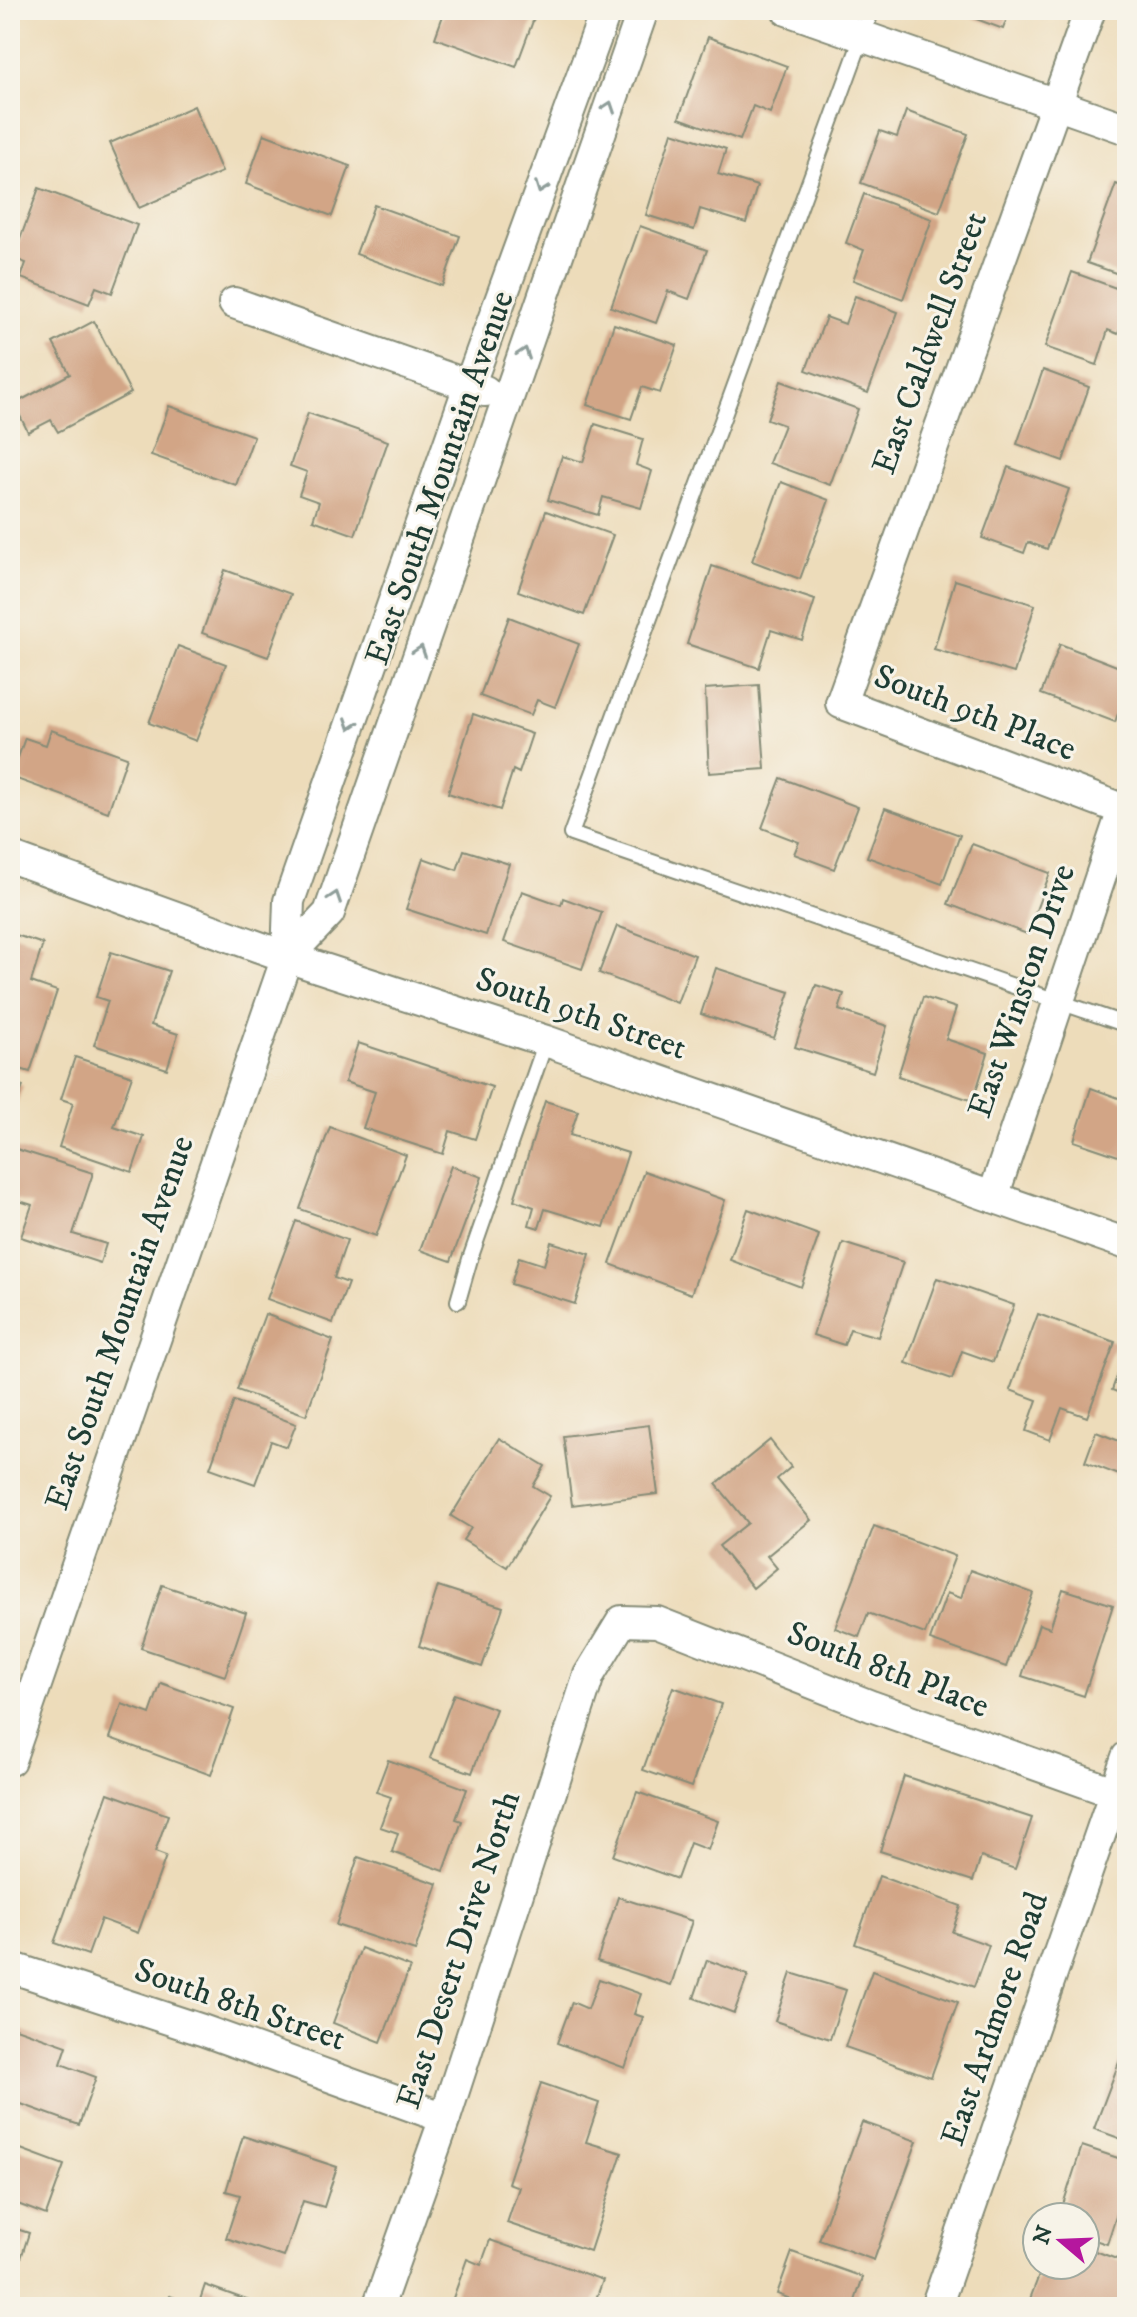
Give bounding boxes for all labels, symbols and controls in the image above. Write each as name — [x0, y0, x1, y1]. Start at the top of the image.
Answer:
one-way arrow — [599, 101, 616, 115]
one-way arrow — [534, 181, 551, 195]
street label: East Caldwell Street — [863, 206, 997, 480]
street label: East South Mountain Avenue — [356, 285, 524, 671]
one-way arrow — [514, 347, 530, 361]
one-way arrow — [411, 645, 427, 659]
street label: South 9th Place — [868, 655, 1082, 771]
one-way arrow — [344, 716, 361, 730]
street label: East Winston Drive — [959, 859, 1085, 1123]
one-way arrow — [325, 891, 342, 905]
street label: South 9th Street — [470, 958, 692, 1070]
street label: East South Mountain Avenue — [36, 1130, 204, 1516]
street label: South 8th Place — [781, 1612, 995, 1728]
street label: East Desert Drive North — [388, 1786, 530, 2114]
street label: East Ardmore Road — [932, 1887, 1058, 2151]
street label: South 8th Street — [129, 1949, 351, 2061]
north arrow — [1021, 2201, 1101, 2281]
text: N — [1028, 2222, 1059, 2248]

